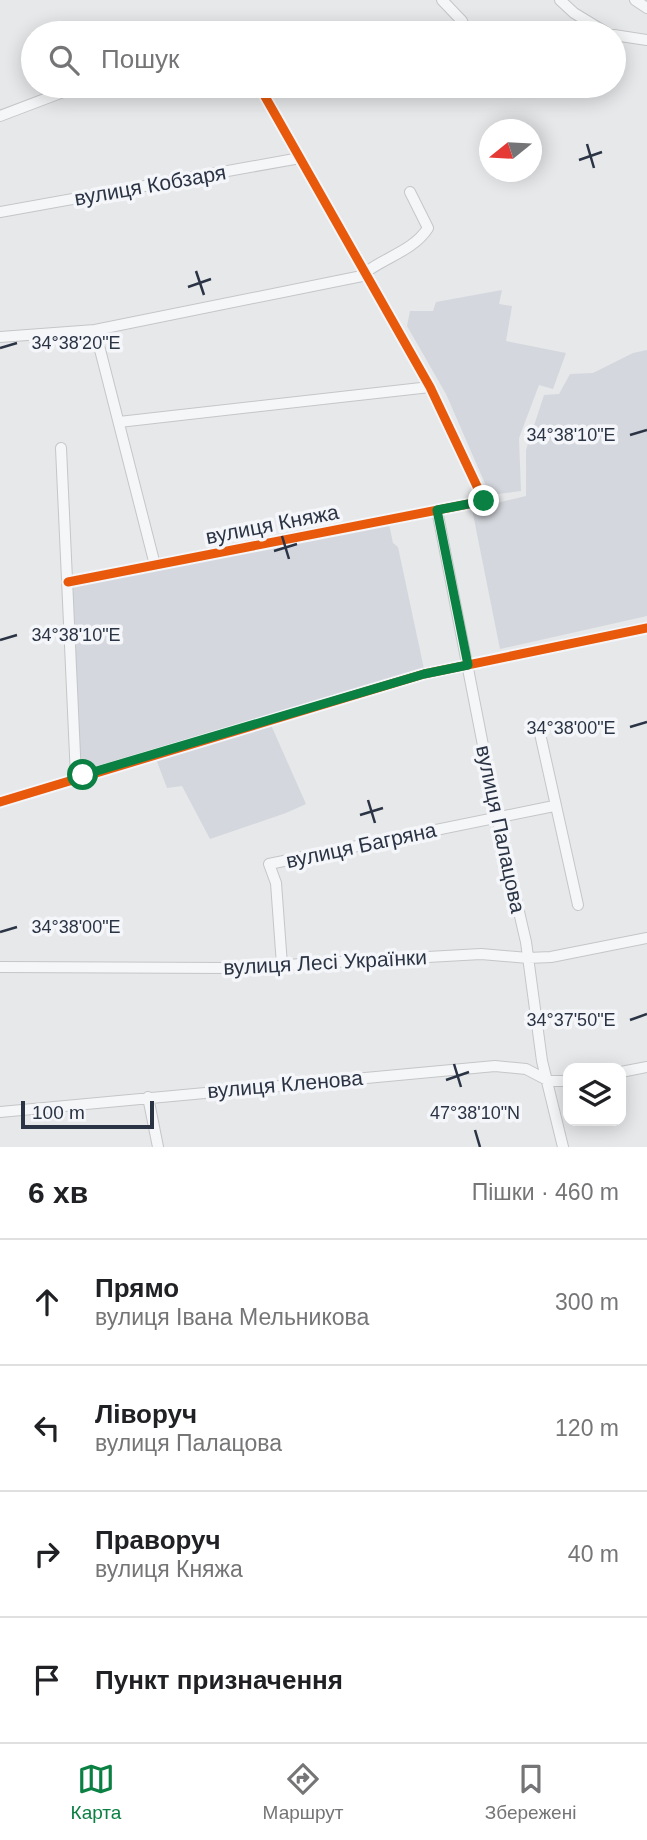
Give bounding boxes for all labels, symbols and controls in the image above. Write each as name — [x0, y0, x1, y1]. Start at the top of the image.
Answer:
search box — [21, 21, 626, 98]
icon: search — [45, 41, 83, 79]
text: Пошук — [101, 44, 179, 74]
north arrow — [479, 119, 542, 182]
street label: вулиця Кобзаря — [72, 160, 228, 210]
text: 34°38'20"E — [31, 333, 121, 353]
text: 34°38'10"E — [526, 425, 616, 445]
route end — [468, 485, 499, 516]
street label: вулиця Княжа — [204, 500, 341, 548]
text: 34°38'10"E — [31, 625, 121, 645]
text: 34°38'00"E — [526, 718, 616, 738]
street label: вулиця Палацова — [472, 743, 530, 915]
route start — [67, 759, 98, 790]
street label: вулиця Багряна — [284, 818, 439, 872]
text: 34°38'00"E — [31, 917, 121, 937]
street label: вулиця Лесі Українки — [223, 945, 427, 979]
text: 34°37'50"E — [526, 1010, 616, 1030]
map controls — [563, 1063, 626, 1126]
button: layers — [563, 1063, 626, 1126]
street label: вулиця Кленова — [206, 1066, 364, 1102]
scale bar — [21, 1098, 154, 1130]
text: 100 m — [32, 1102, 85, 1123]
text: 47°38'10"N — [430, 1103, 520, 1123]
text: 6 хв — [28, 1176, 88, 1209]
text: Пішки · 460 m — [472, 1179, 619, 1205]
text: Прямо — [95, 1273, 179, 1303]
icon: ahead — [28, 1283, 66, 1321]
text: 300 m — [555, 1289, 619, 1315]
text: вулиця Івана Мельникова — [95, 1304, 369, 1330]
text: Ліворуч — [95, 1399, 197, 1429]
icon: left — [28, 1409, 66, 1447]
text: 120 m — [555, 1415, 619, 1441]
text: вулиця Палацова — [95, 1430, 282, 1456]
text: Праворуч — [95, 1525, 221, 1555]
icon: right — [28, 1535, 66, 1573]
text: 40 m — [568, 1541, 619, 1567]
text: вулиця Княжа — [95, 1556, 243, 1582]
icon: arrive — [28, 1661, 66, 1699]
text: Пункт призначення — [95, 1665, 343, 1695]
tab: Карта — [71, 1760, 121, 1824]
tab: Маршрут — [263, 1760, 344, 1824]
tab: Збережені — [485, 1760, 576, 1824]

